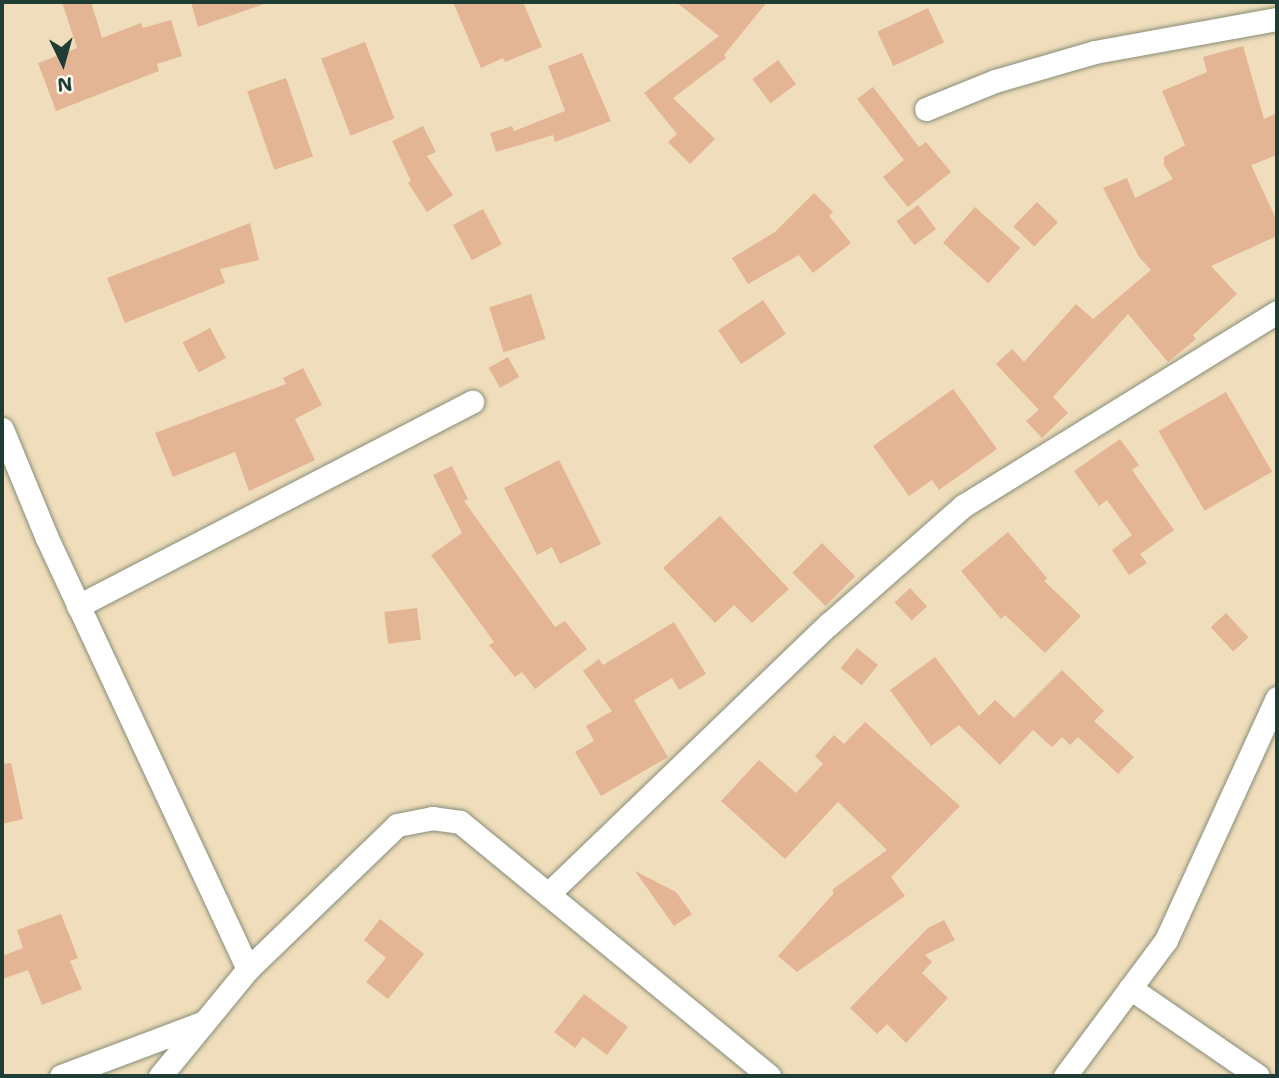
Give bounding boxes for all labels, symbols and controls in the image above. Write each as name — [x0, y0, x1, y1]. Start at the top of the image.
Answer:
north arrow — [28, 28, 98, 98]
text: N — [56, 71, 73, 98]

